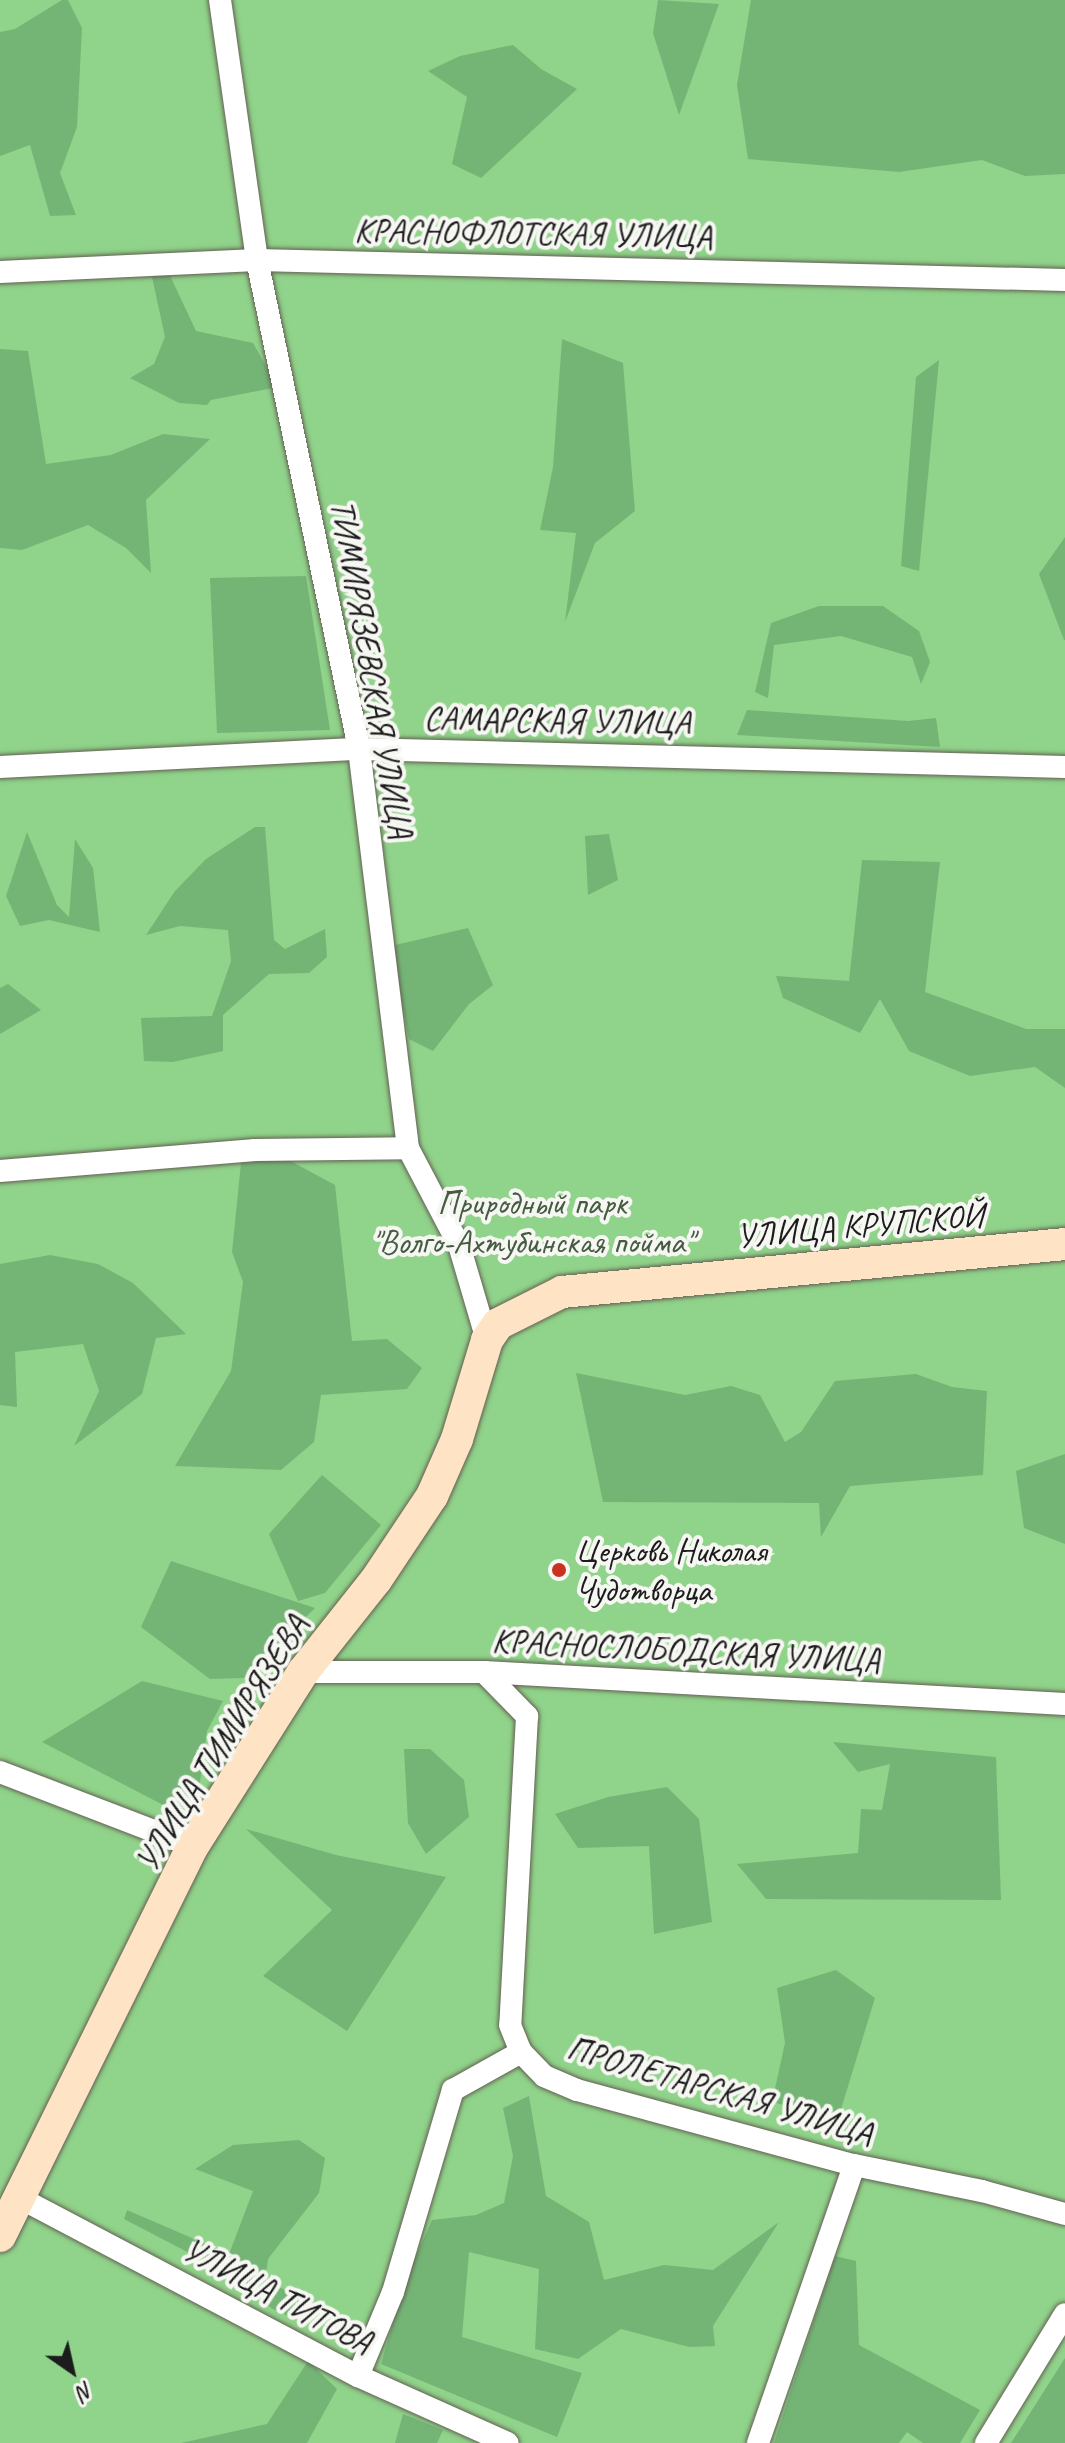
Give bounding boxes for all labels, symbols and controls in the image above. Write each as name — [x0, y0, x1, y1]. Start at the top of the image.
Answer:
street label: КРАСНОФЛОТСКАЯ УЛИЦА — [355, 210, 711, 256]
street label: ТИМИРЯЗЕВСКАЯ УЛИЦА — [322, 496, 422, 842]
street label: САМАРСКАЯ УЛИЦА — [424, 697, 690, 743]
park label: Природный парк "Волго-Ахтубинская пойма" — [371, 1182, 693, 1262]
street label: УЛИЦА КРУПСКОЙ — [735, 1194, 985, 1256]
place label: Церковь Николая Чудотворца — [575, 1530, 767, 1610]
marker: Церковь Николая Чудотворца — [550, 1561, 568, 1579]
street label: УЛИЦА ТИМИРЯЗЕВА — [126, 1608, 316, 1878]
street label: КРАСНОСЛОБОДСКАЯ УЛИЦА — [490, 1619, 882, 1681]
street label: ПРОЛЕТАРСКАЯ УЛИЦА — [563, 2027, 877, 2153]
street label: УЛИЦА ТИТОВА — [176, 2228, 380, 2362]
north arrow — [32, 2331, 112, 2411]
text: N — [72, 2375, 99, 2406]

